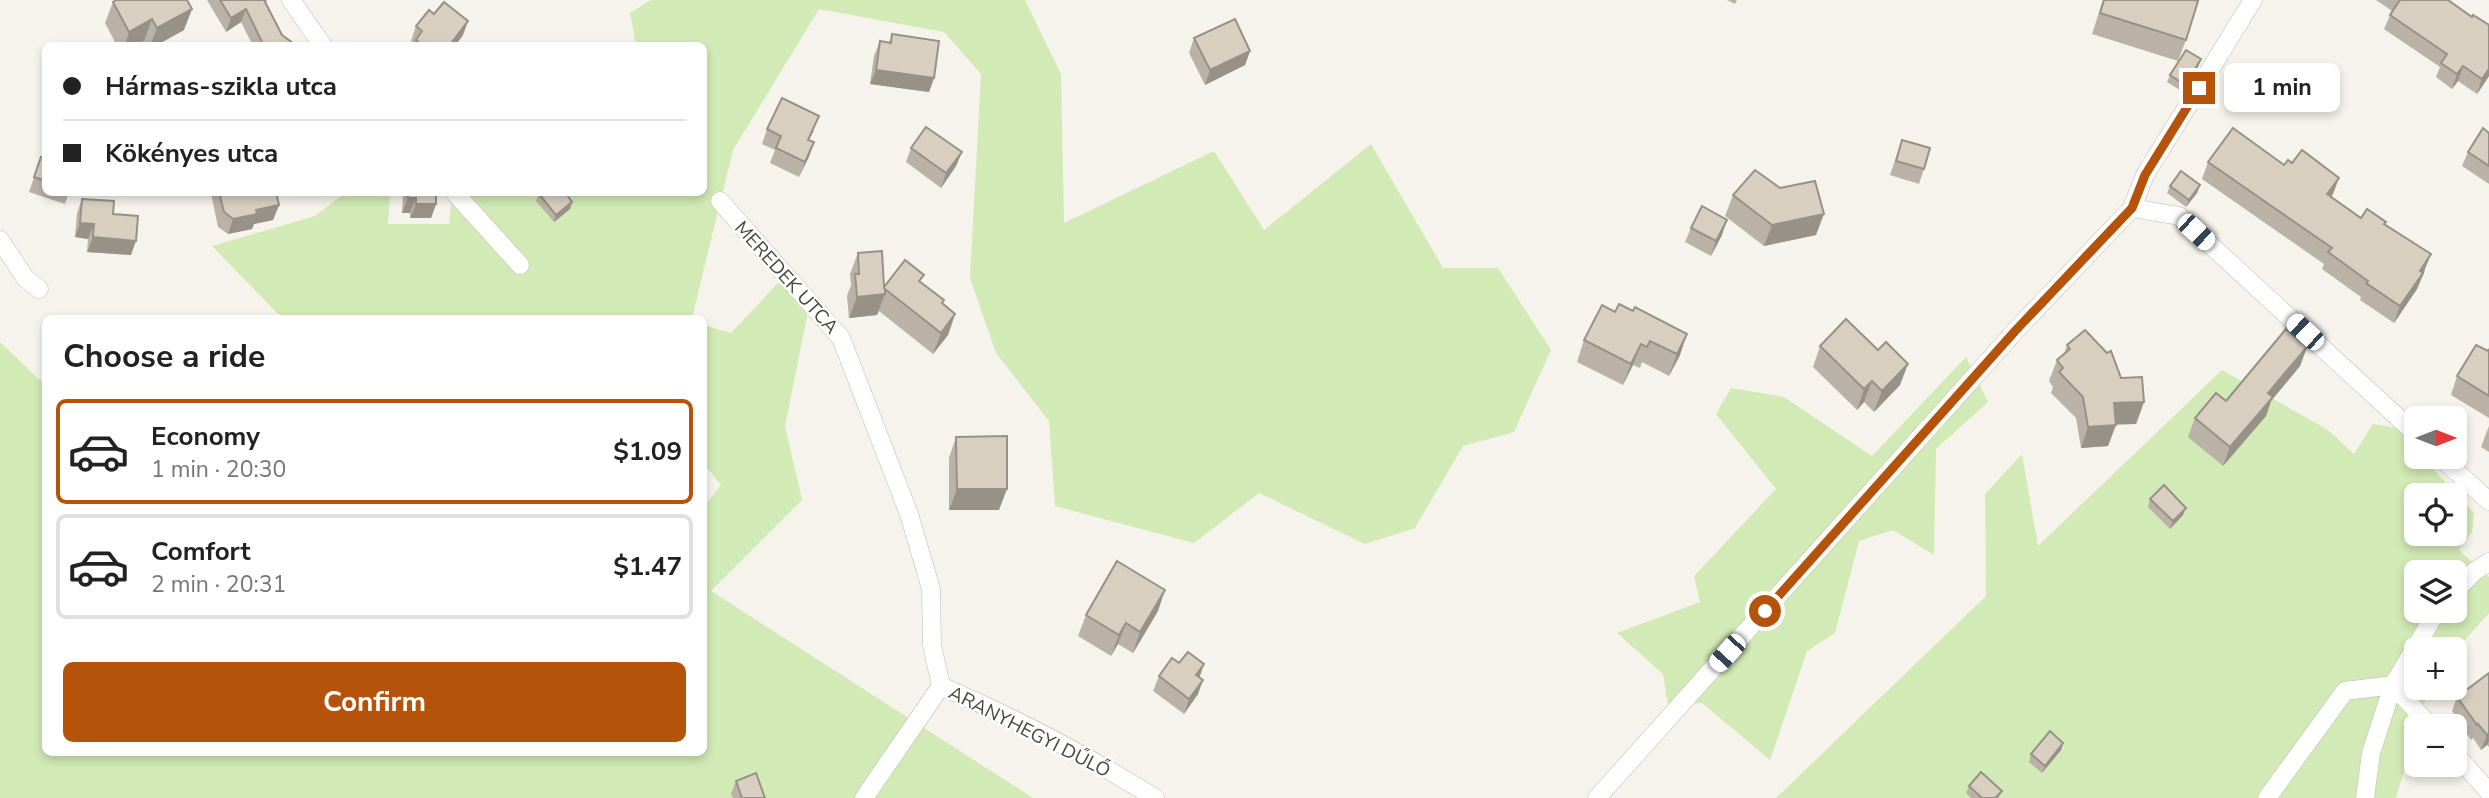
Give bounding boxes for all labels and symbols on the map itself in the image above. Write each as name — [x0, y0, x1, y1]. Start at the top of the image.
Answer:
callout: 1 min — [2224, 64, 2339, 112]
route end — [2183, 72, 2215, 104]
car — [2174, 210, 2219, 254]
street label: MEREDEK UTCA — [728, 216, 844, 340]
car — [2283, 310, 2328, 354]
north arrow — [2404, 406, 2468, 469]
route start — [1749, 595, 1781, 627]
car — [1706, 630, 1749, 676]
street label: ARANYHEGYI DŰLŐ — [944, 680, 1115, 784]

